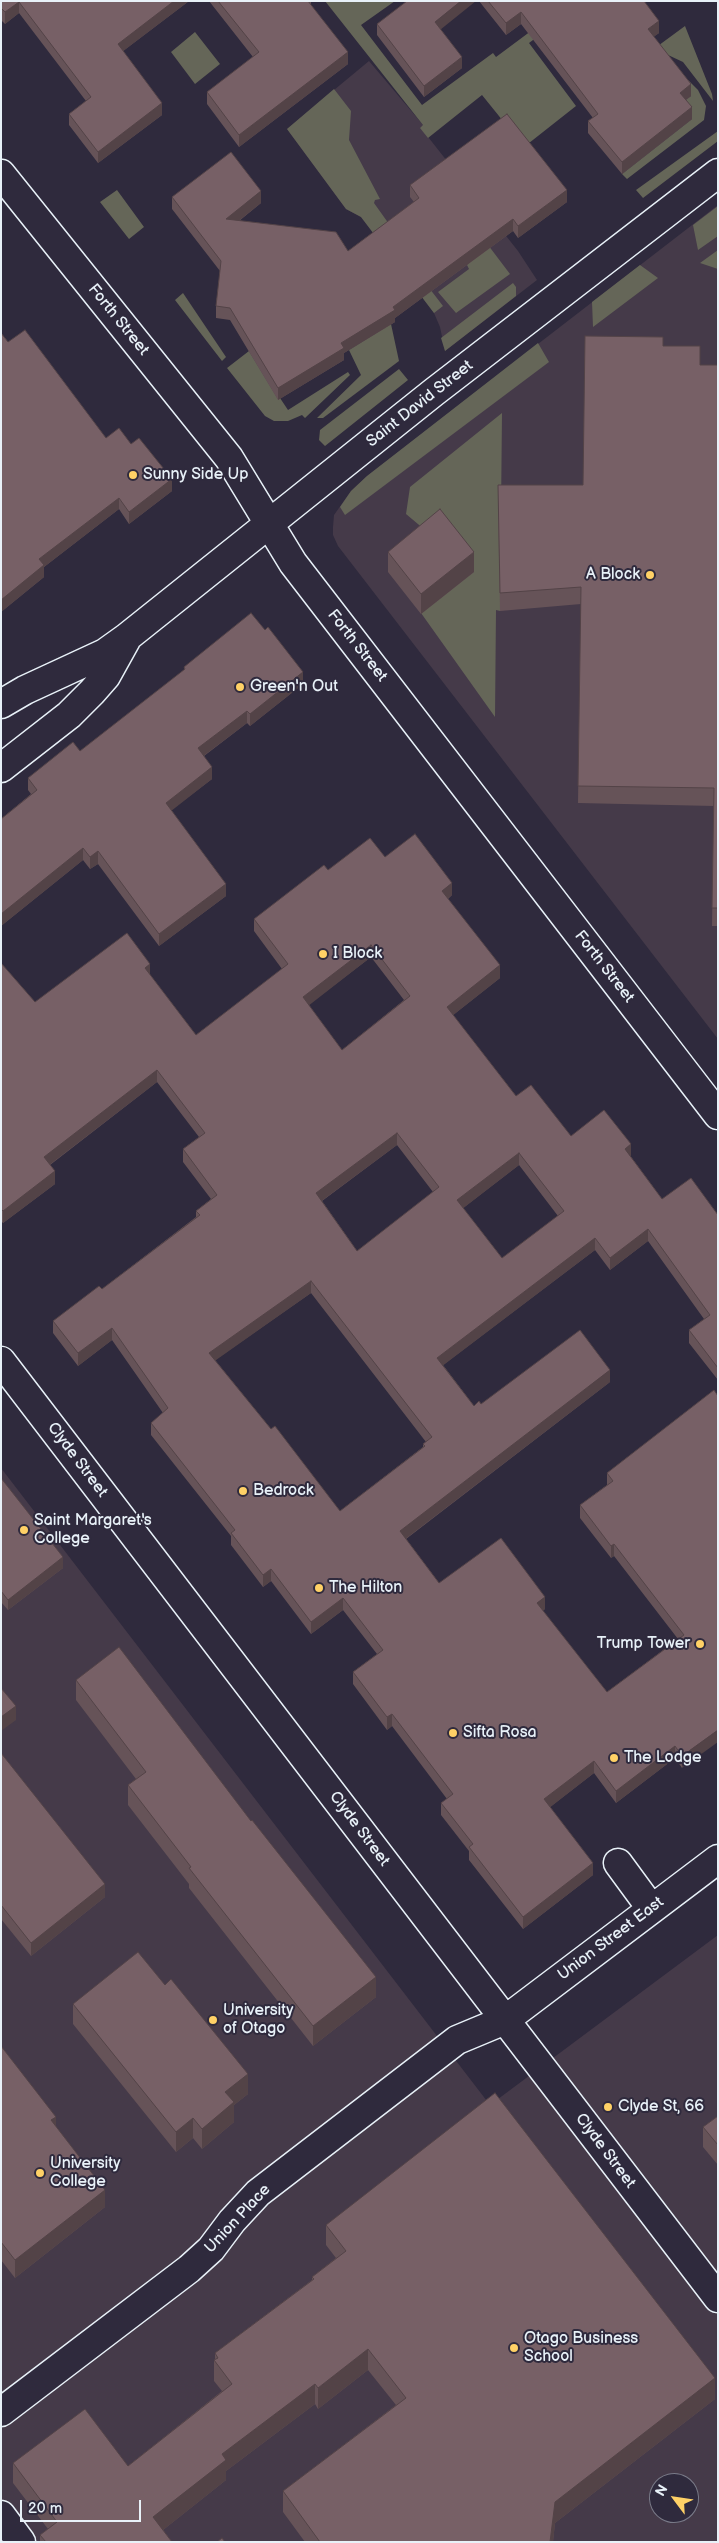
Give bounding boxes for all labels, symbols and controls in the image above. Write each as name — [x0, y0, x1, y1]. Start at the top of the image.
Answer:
street label: Forth Street — [83, 280, 153, 360]
street label: Saint David Street — [363, 356, 477, 452]
place label: Sunny Side Up — [143, 465, 249, 485]
marker: Sunny Side Up — [127, 469, 139, 481]
place label: A Block — [586, 565, 640, 585]
marker: A Block — [644, 569, 656, 581]
street label: Forth Street — [323, 606, 391, 686]
place label: Green'n Out — [250, 677, 338, 697]
marker: Green'n Out — [234, 681, 246, 693]
street label: Forth Street — [570, 927, 638, 1007]
place label: I Block — [333, 944, 382, 964]
marker: I Block — [317, 948, 329, 960]
street label: Clyde Street — [43, 1419, 111, 1501]
place label: Bedrock — [253, 1481, 314, 1501]
marker: Bedrock — [237, 1485, 249, 1497]
place label: Saint Margaret's College — [34, 1511, 152, 1549]
marker: Saint Margaret's College — [18, 1524, 30, 1536]
place label: The Hilton — [329, 1578, 402, 1598]
marker: The Hilton — [313, 1582, 325, 1594]
place label: Trump Tower — [597, 1634, 690, 1654]
marker: Trump Tower — [694, 1638, 706, 1650]
place label: Sifta Rosa — [463, 1723, 537, 1743]
marker: Sifta Rosa — [447, 1727, 459, 1739]
place label: The Lodge — [624, 1748, 702, 1768]
marker: The Lodge — [608, 1752, 620, 1764]
street label: Clyde Street — [325, 1788, 393, 1870]
street label: Union Street East — [554, 1893, 668, 1985]
place label: University of Otago — [223, 2001, 293, 2039]
marker: University of Otago — [207, 2014, 219, 2026]
place label: Clyde St, 66 — [618, 2097, 704, 2117]
marker: Clyde St, 66 — [602, 2101, 614, 2113]
street label: Clyde Street — [571, 2110, 639, 2192]
place label: University College — [50, 2154, 120, 2192]
marker: University College — [34, 2167, 46, 2179]
street label: Union Place — [201, 2180, 275, 2258]
place label: Otago Business School — [524, 2329, 638, 2367]
marker: Otago Business School — [508, 2342, 520, 2354]
north arrow — [649, 2473, 699, 2523]
text: N — [652, 2482, 672, 2499]
scale bar — [22, 2490, 144, 2522]
text: 20 m — [28, 2499, 62, 2518]

